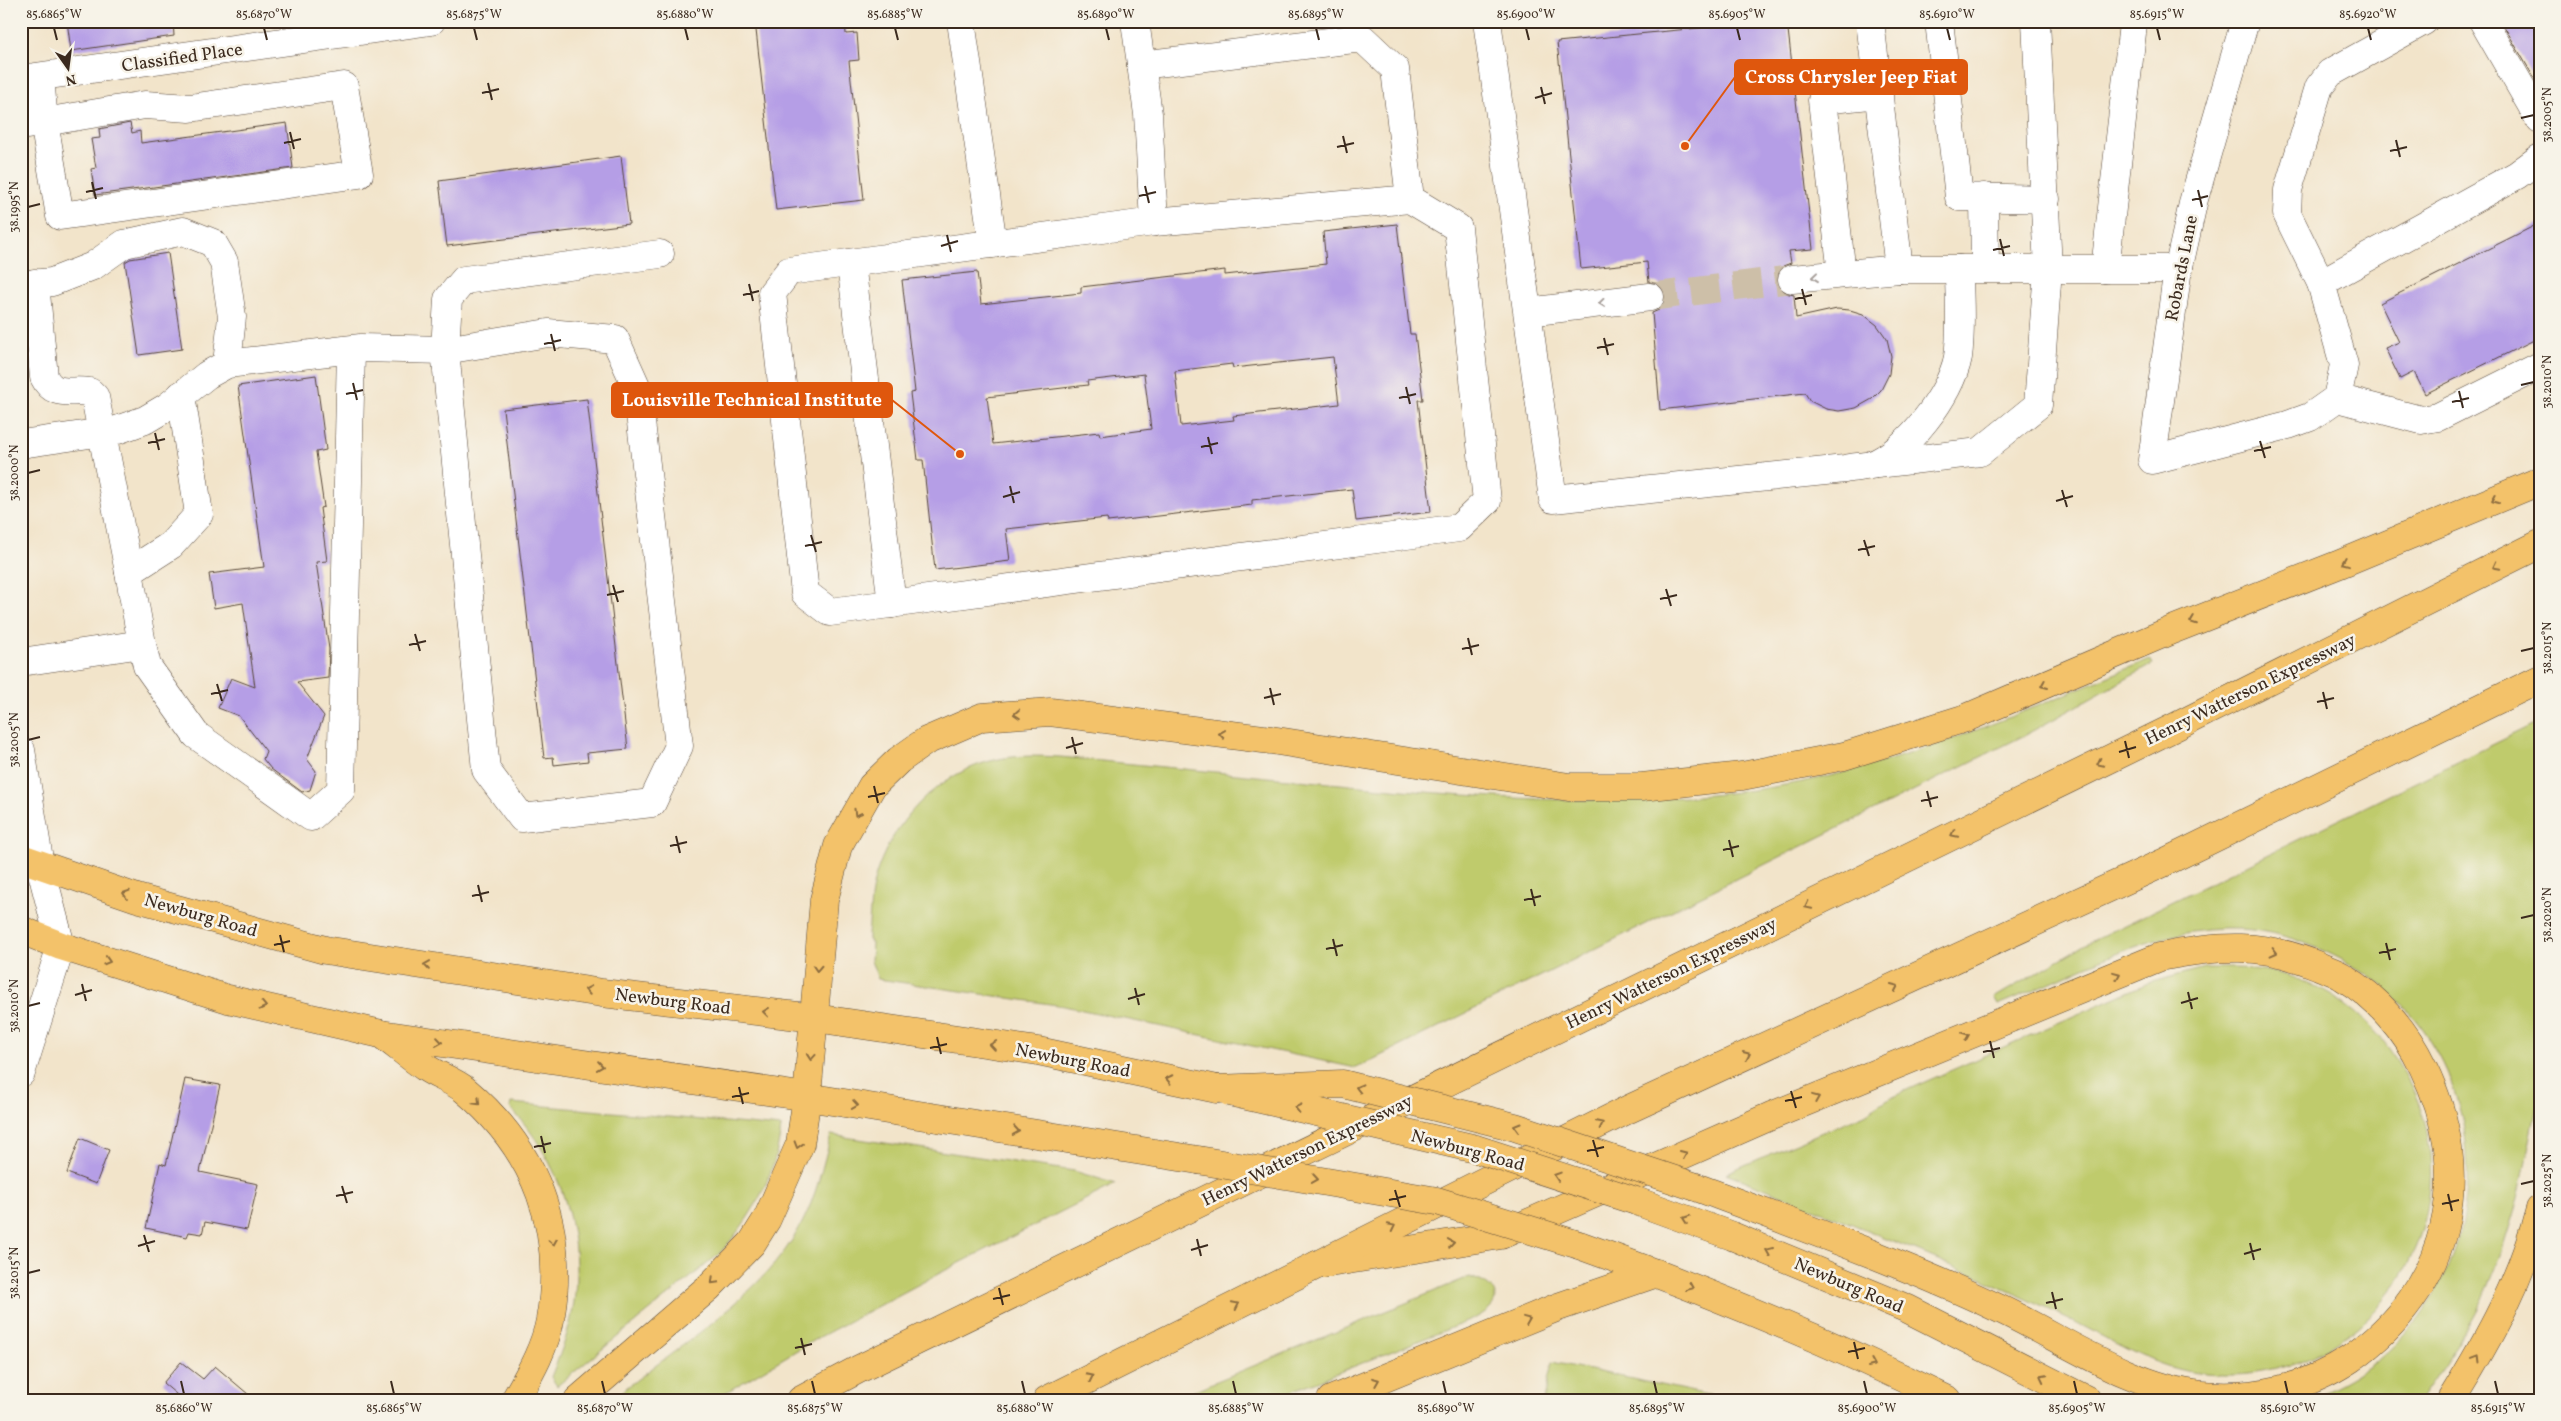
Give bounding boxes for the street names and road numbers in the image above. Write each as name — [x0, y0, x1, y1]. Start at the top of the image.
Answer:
street label: Classified Place — [120, 38, 244, 79]
street label: Robards Lane — [2160, 213, 2205, 323]
street label: Henry Watterson Expressway — [2141, 628, 2361, 752]
street label: Newburg Road — [141, 888, 260, 945]
street label: Henry Watterson Expressway — [1562, 912, 1782, 1036]
street label: Newburg Road — [613, 983, 732, 1022]
street label: Newburg Road — [1013, 1038, 1132, 1085]
street label: Henry Watterson Expressway — [1198, 1089, 1418, 1213]
street label: Newburg Road — [1408, 1124, 1527, 1179]
street label: Newburg Road — [1790, 1252, 1907, 1321]

